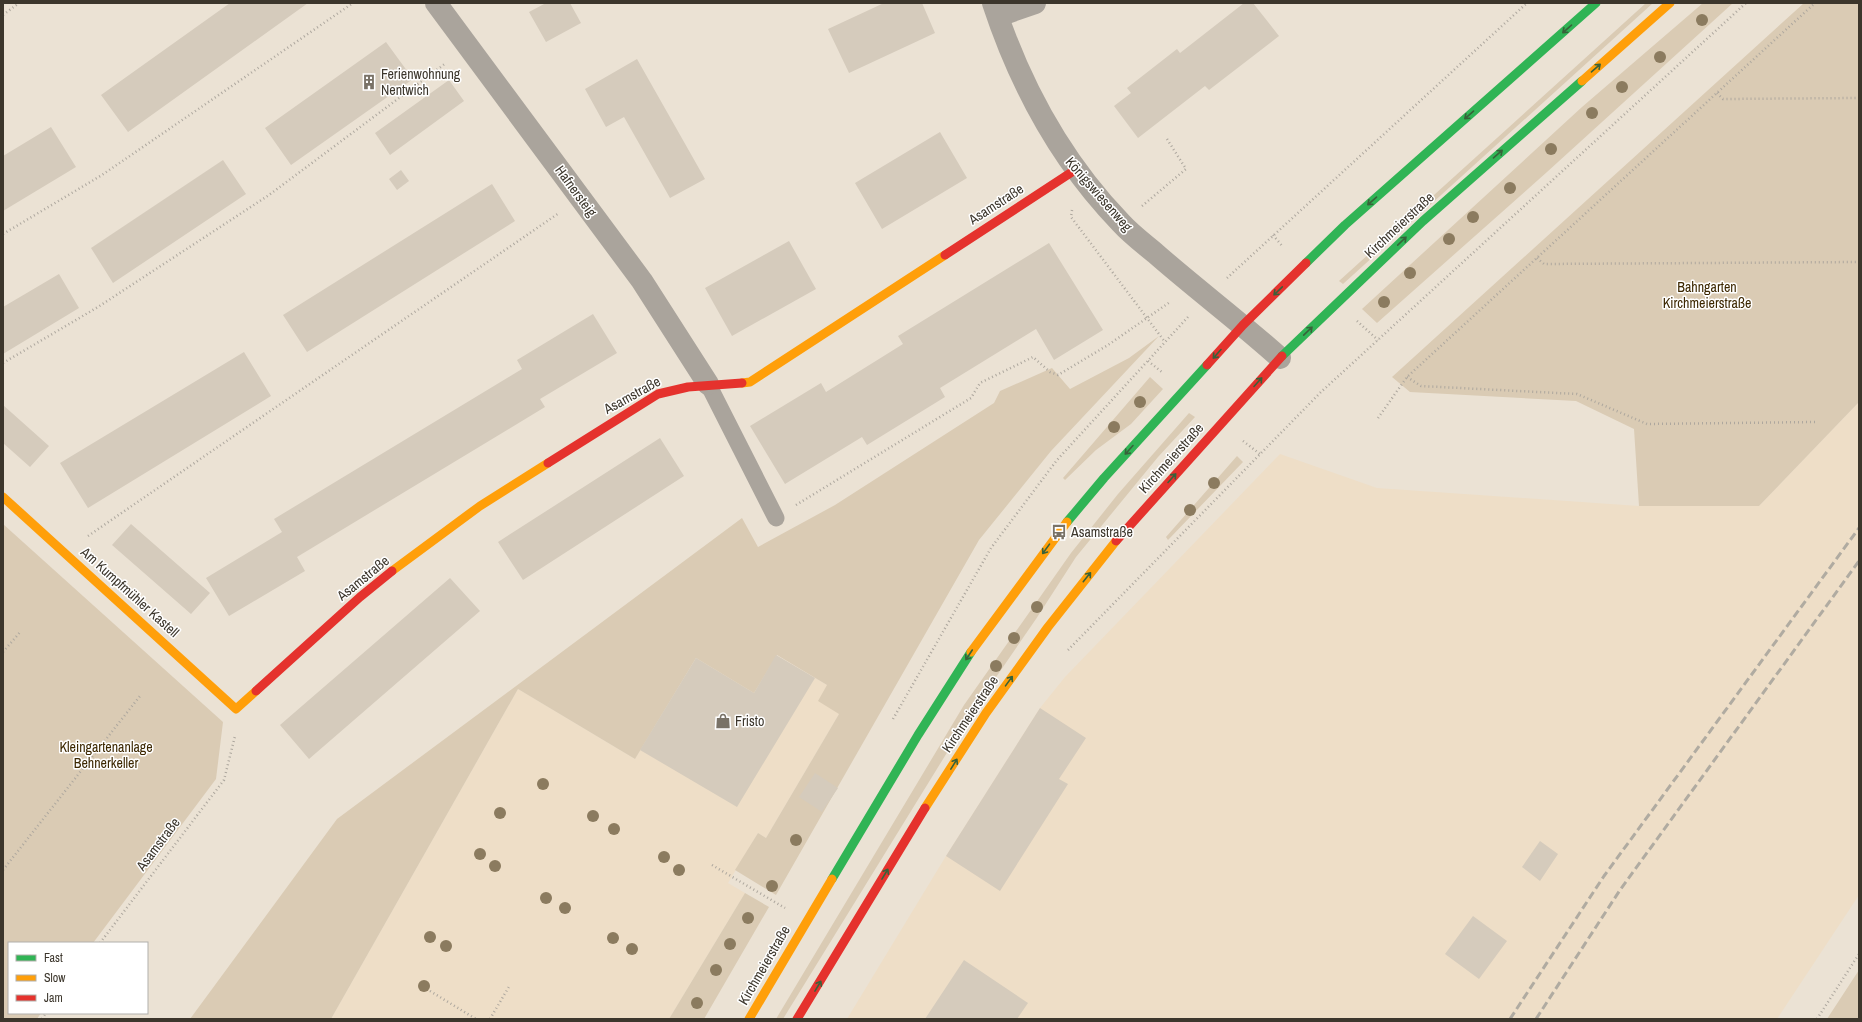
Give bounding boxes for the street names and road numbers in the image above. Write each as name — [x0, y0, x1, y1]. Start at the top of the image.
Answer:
street label: Königswiesenweg — [1062, 153, 1137, 236]
street label: Hafnersteig — [551, 162, 601, 221]
street label: Asamstraße — [964, 180, 1027, 229]
street label: Kirchmeierstraße — [1360, 188, 1438, 262]
street label: Asamstraße — [600, 372, 663, 418]
street label: Kirchmeierstraße — [1135, 419, 1207, 497]
street label: Am Kumpfmühler Kastell — [76, 542, 183, 641]
street label: Asamstraße — [333, 552, 393, 605]
street label: Kirchmeierstraße — [938, 672, 1002, 756]
street label: Asamstraße — [132, 814, 184, 875]
street label: Kirchmeierstraße — [734, 922, 794, 1008]

